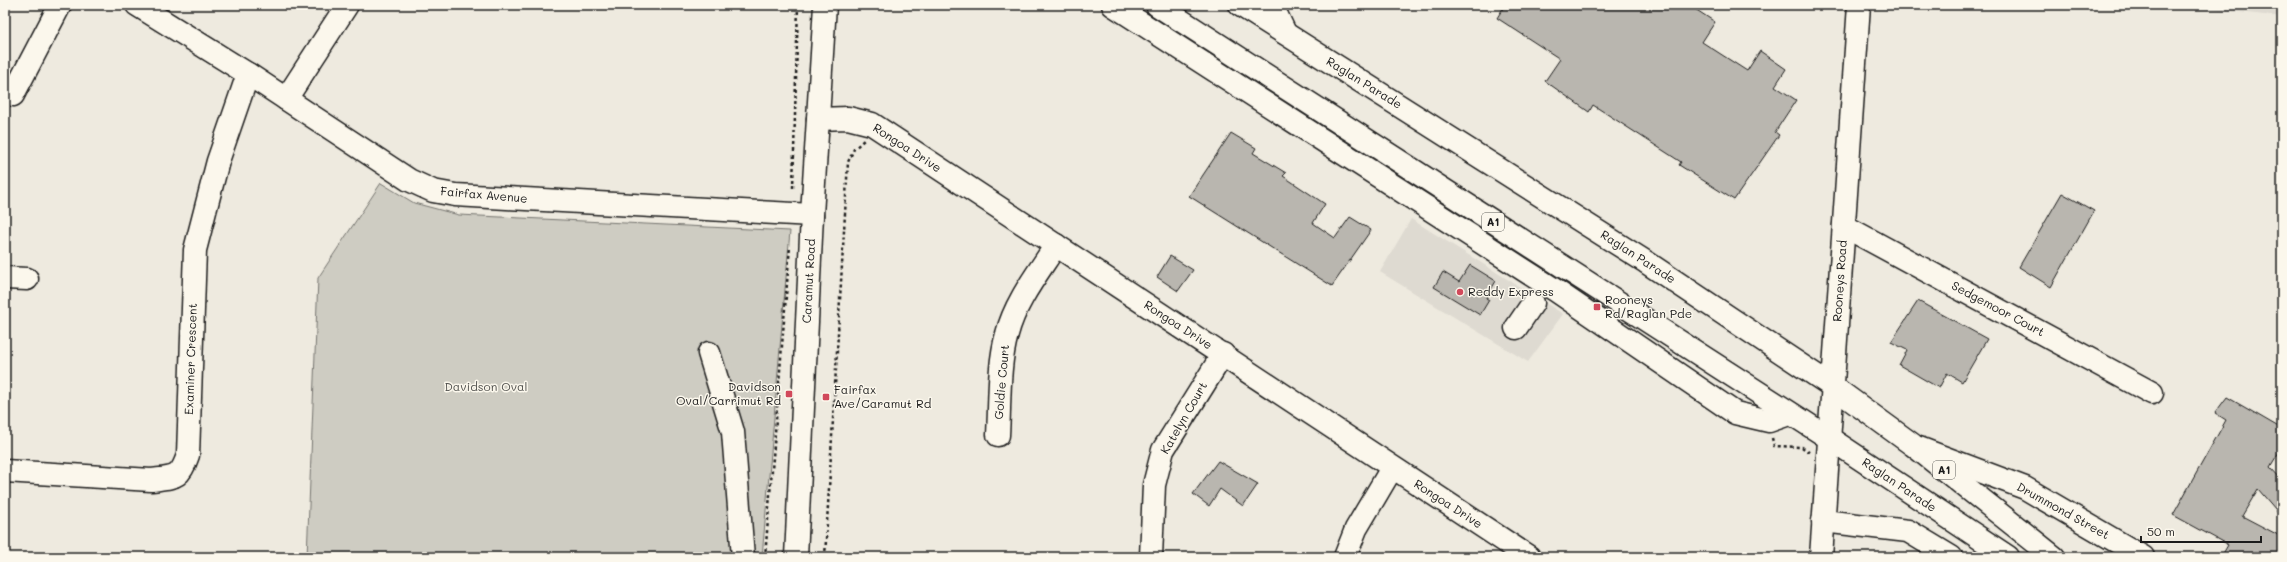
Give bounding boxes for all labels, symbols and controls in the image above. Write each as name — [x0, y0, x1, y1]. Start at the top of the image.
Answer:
street label: Raglan Parade — [1324, 52, 1405, 112]
street label: Rongoa Drive — [870, 119, 945, 175]
street label: Fairfax Avenue — [440, 182, 528, 206]
road number: A1 — [1482, 213, 1504, 231]
street label: Raglan Parade — [1598, 226, 1679, 286]
street label: Caramut Road — [798, 238, 818, 324]
street label: Rooneys Road — [1828, 239, 1850, 322]
street label: Sedgemoor Court — [1949, 277, 2048, 339]
place label: Reddy Express — [1468, 283, 1554, 299]
marker: Reddy Express — [1455, 287, 1465, 297]
place label: Rooneys Rd/Raglan Pde — [1605, 291, 1692, 321]
street label: Rongoa Drive — [1141, 296, 1216, 352]
marker: Rooneys Rd/Raglan Pde — [1592, 302, 1602, 312]
street label: Examiner Crescent — [180, 303, 200, 415]
street label: Goldie Court — [990, 344, 1012, 420]
park label: Davidson Oval — [444, 378, 528, 394]
place label: Davidson Oval/Carrimut Rd — [676, 378, 781, 408]
street label: Katelyn Court — [1156, 379, 1210, 456]
place label: Fairfax Ave/Caramut Rd — [834, 381, 932, 411]
marker: Davidson Oval/Carrimut Rd — [784, 389, 794, 399]
marker: Fairfax Ave/Caramut Rd — [821, 392, 831, 402]
street label: Raglan Parade — [1859, 453, 1940, 515]
road number: A1 — [1933, 461, 1955, 479]
street label: Rongoa Drive — [1411, 475, 1486, 531]
street label: Drummond Street — [2014, 478, 2113, 542]
scale bar — [2141, 518, 2261, 544]
text: 50 m — [2147, 523, 2175, 539]

